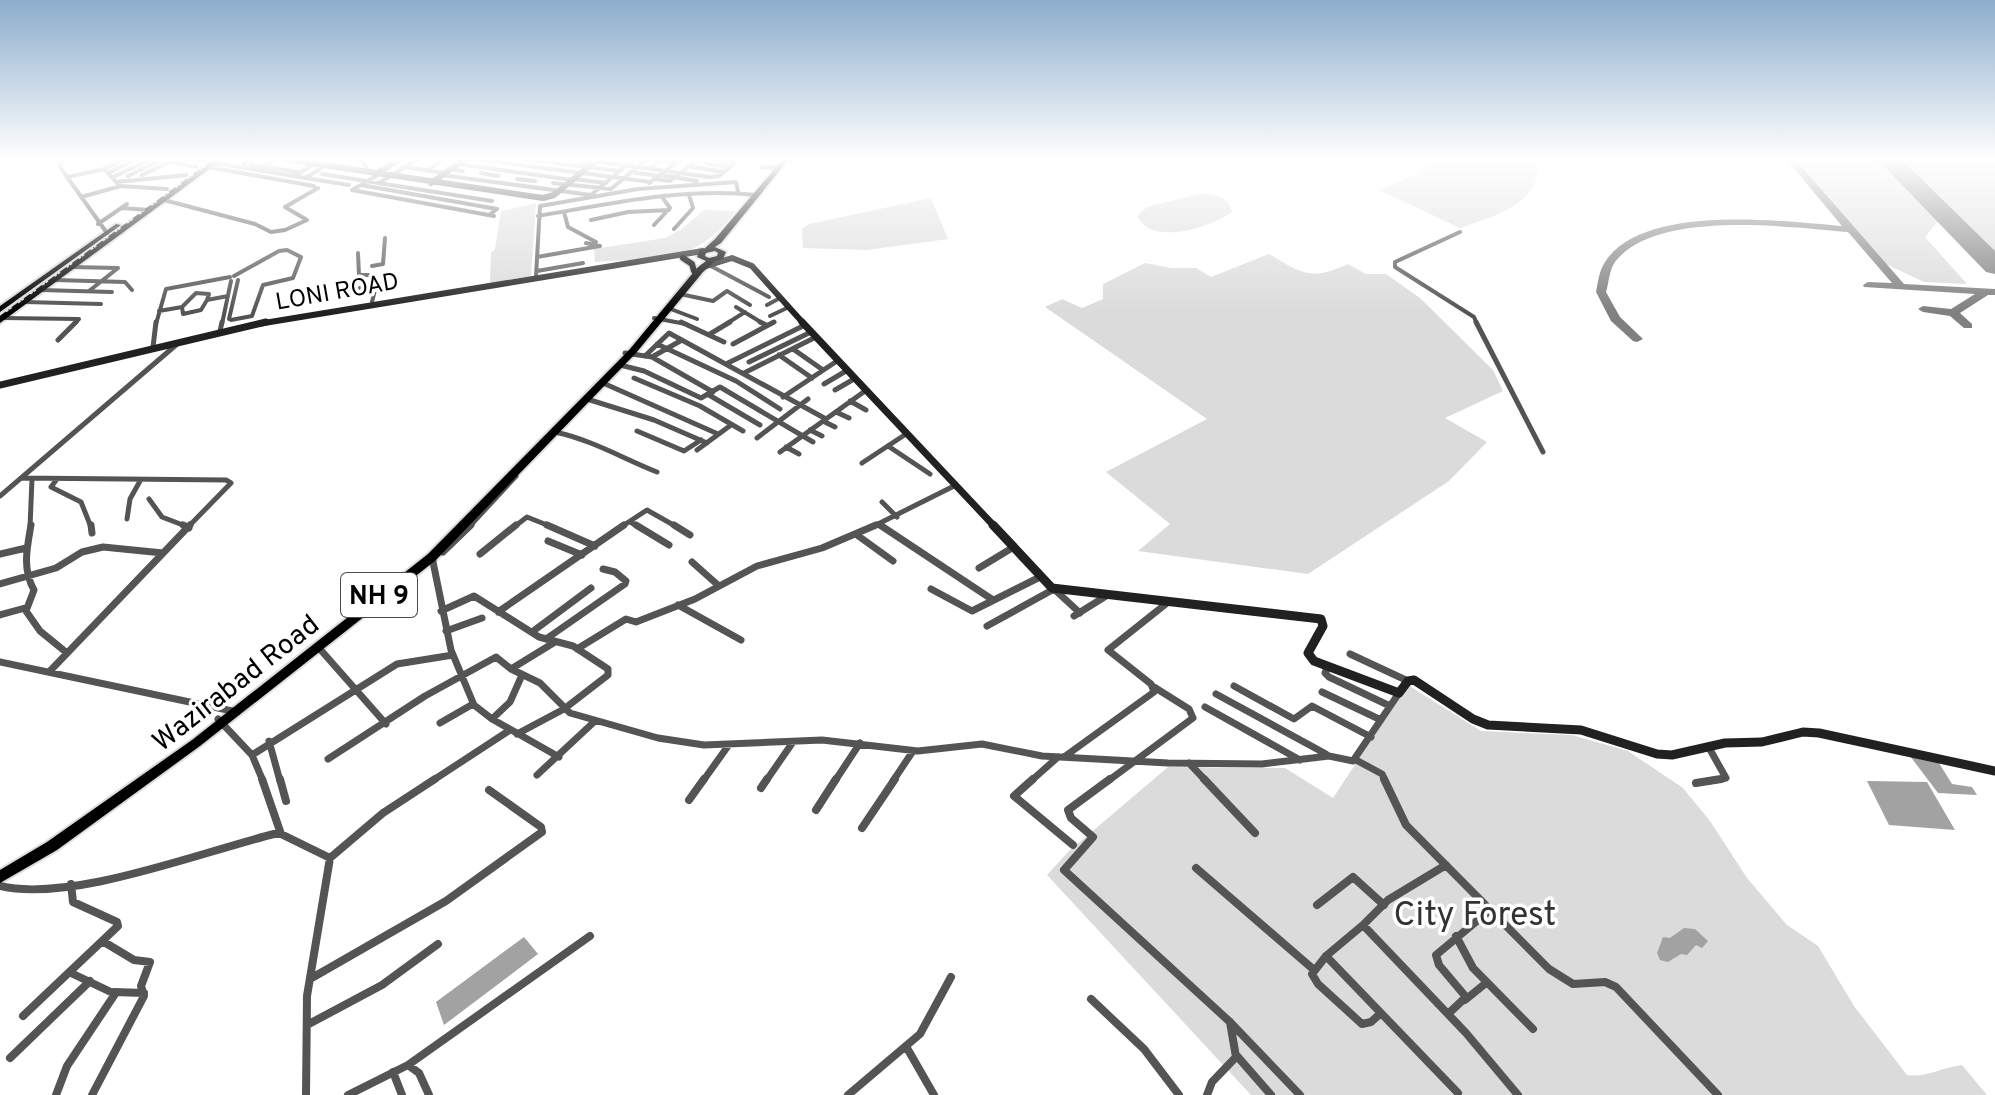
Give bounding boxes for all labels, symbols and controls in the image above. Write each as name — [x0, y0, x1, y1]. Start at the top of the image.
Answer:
street label: LONI ROAD — [273, 267, 401, 319]
road number: NH 9 — [341, 573, 417, 617]
street label: Wazirabad Road — [146, 608, 328, 761]
park label: City Forest — [1394, 895, 1556, 938]

